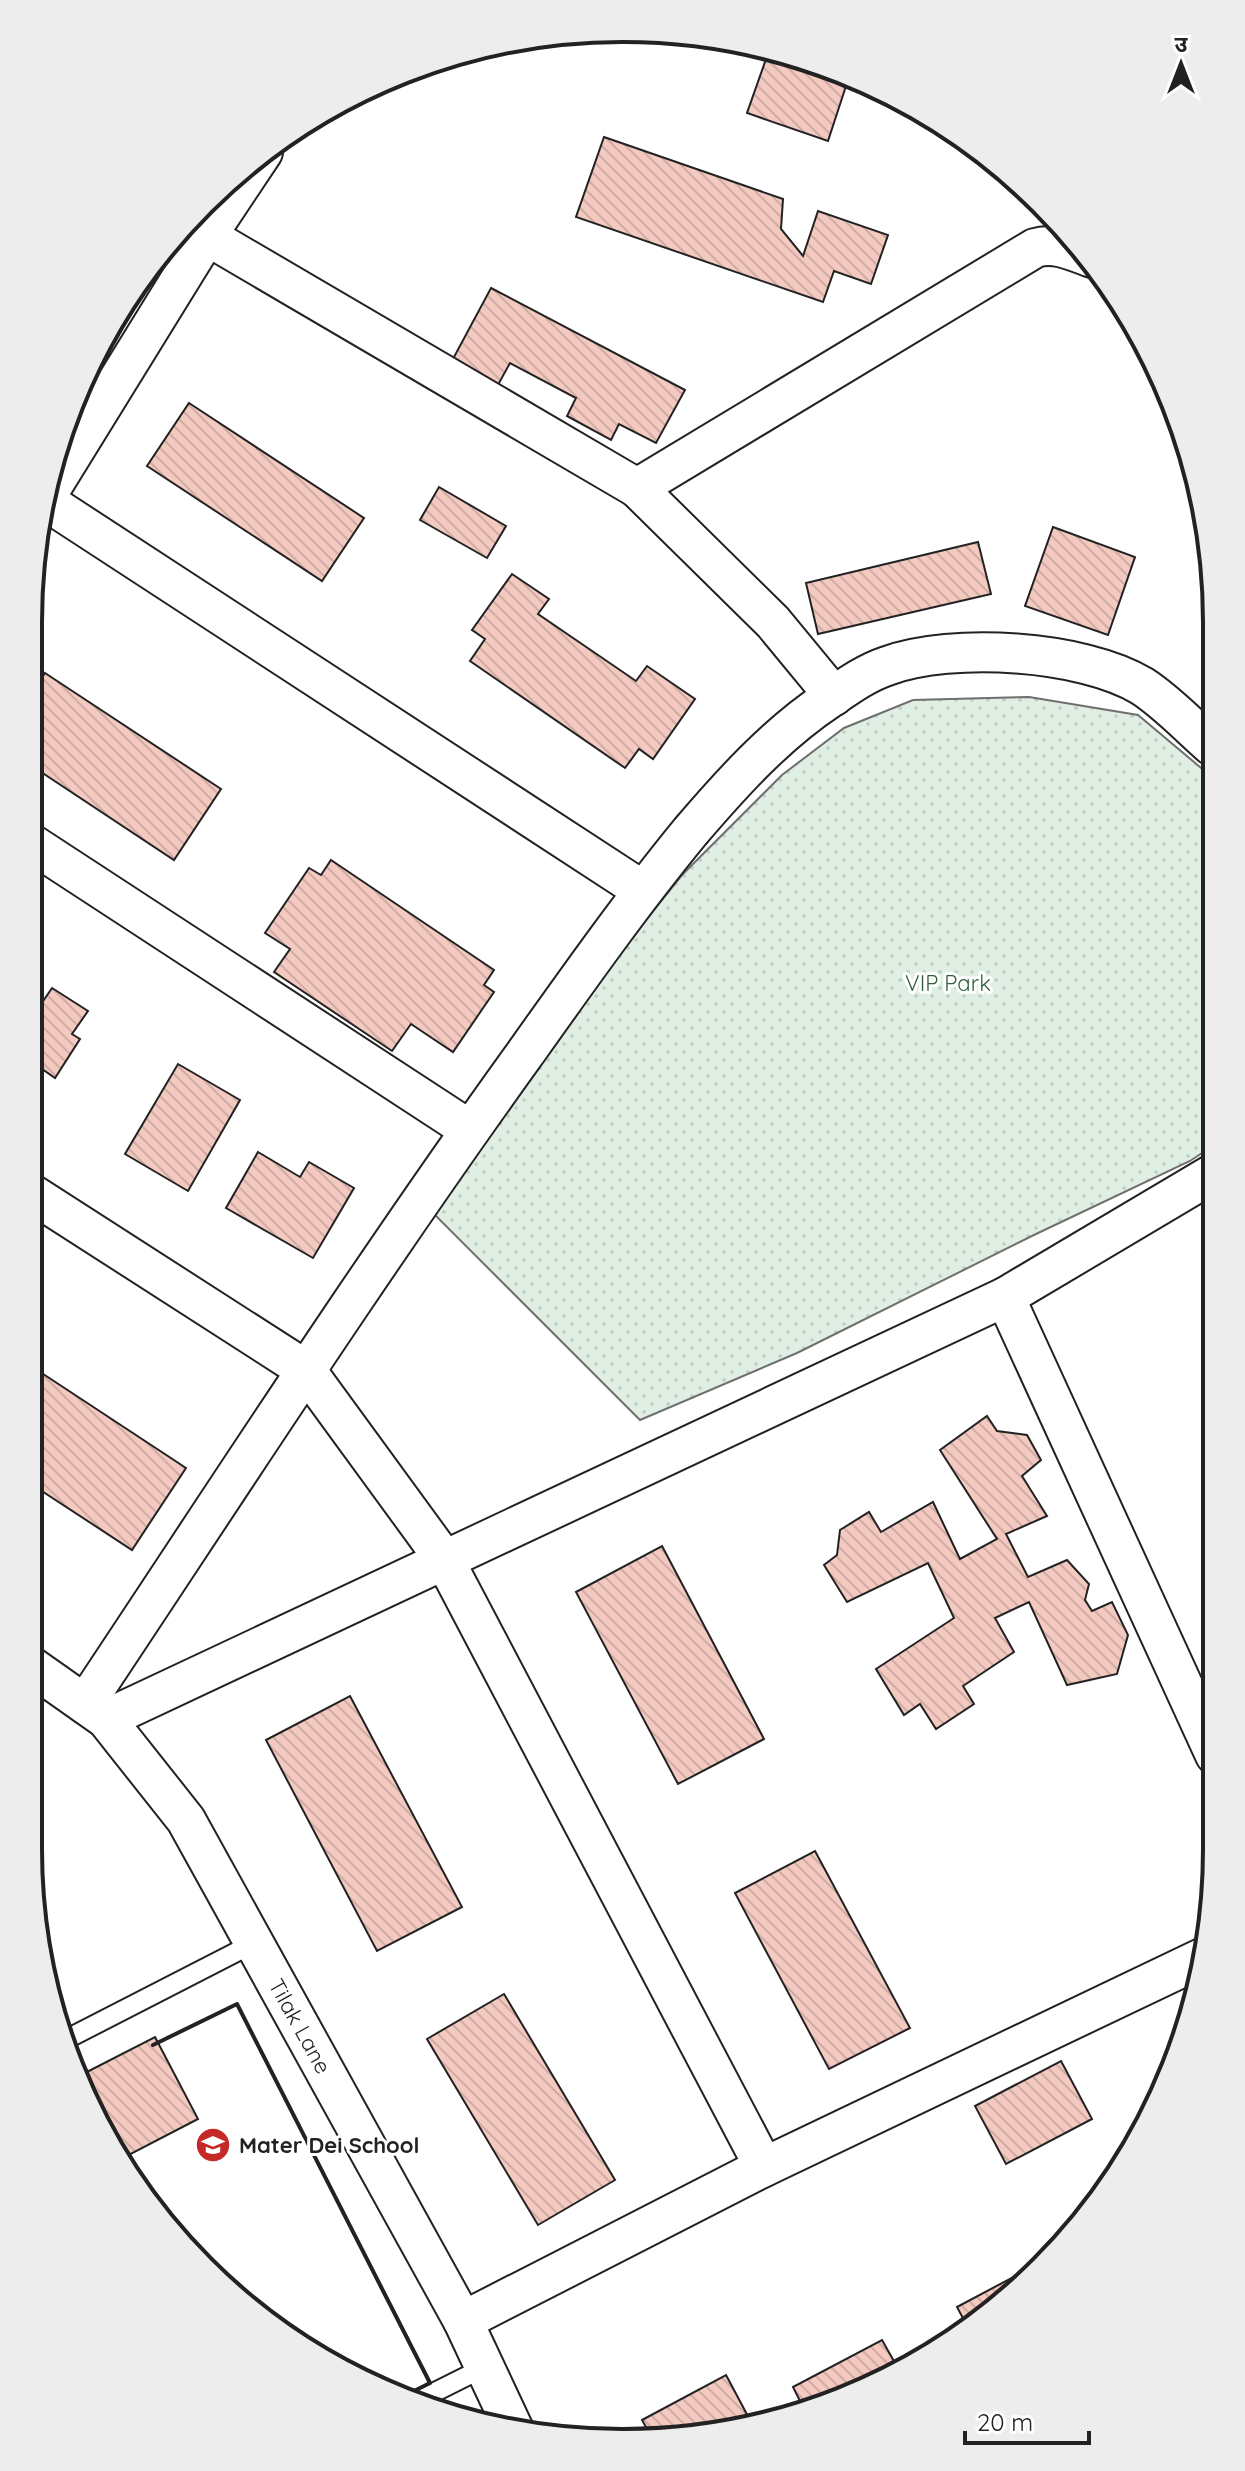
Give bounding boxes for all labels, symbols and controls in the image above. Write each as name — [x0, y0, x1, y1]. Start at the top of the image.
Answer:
north arrow — [1141, 24, 1221, 104]
text: उ — [1175, 30, 1189, 58]
park label: VIP Park — [905, 969, 991, 997]
street label: Tilak Lane — [262, 1974, 338, 2078]
school or university icon: Mater Dei School — [194, 2126, 232, 2164]
place label: Mater Dei School — [239, 2131, 420, 2159]
scale bar — [965, 2395, 1089, 2445]
text: 20 m — [977, 2407, 1033, 2437]

